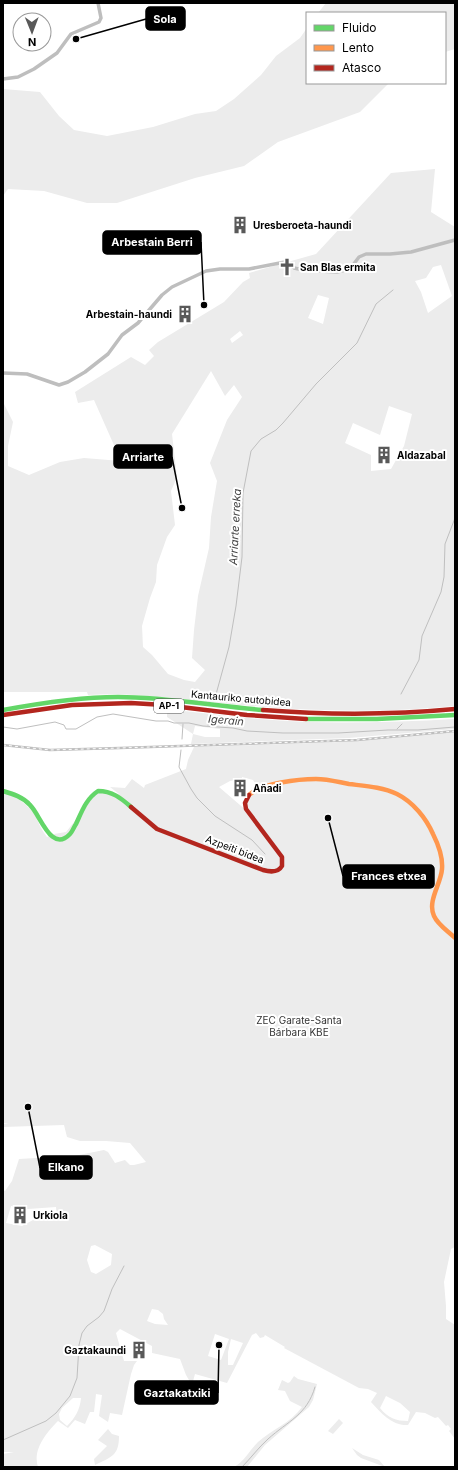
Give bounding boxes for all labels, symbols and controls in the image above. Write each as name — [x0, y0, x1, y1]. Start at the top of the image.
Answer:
callout: Sola — [146, 7, 185, 30]
north arrow — [12, 12, 52, 52]
text: Sola — [153, 12, 177, 26]
legend — [306, 12, 446, 84]
text: Fluido — [342, 20, 377, 35]
text: N — [28, 35, 36, 49]
text: Lento — [342, 40, 374, 55]
text: Atasco — [342, 60, 381, 75]
building icon: Uresberoeta-haundi — [230, 215, 250, 235]
place label: Uresberoeta-haundi — [253, 219, 352, 231]
callout: Arbestain Berri — [103, 231, 201, 254]
text: Arbestain Berri — [111, 235, 193, 249]
church icon: San Blas ermita — [277, 257, 297, 277]
place label: San Blas ermita — [300, 261, 376, 273]
building icon: Arbestain-haundi — [175, 304, 195, 324]
place label: Arbestain-haundi — [86, 308, 172, 320]
callout: Arriarte — [114, 445, 172, 468]
building icon: Aldazabal — [374, 445, 394, 465]
place label: Aldazabal — [397, 449, 446, 461]
text: Arriarte — [122, 450, 164, 464]
water label: Arriarte erreka — [226, 488, 244, 567]
street label: Kantauriko autobidea — [190, 688, 292, 708]
road number: AP-1 — [154, 699, 184, 713]
water label: Igerain — [207, 711, 245, 729]
building icon: Añadi — [230, 778, 250, 798]
place label: Añadi — [253, 782, 282, 794]
street label: Azpeiti bidea — [204, 832, 266, 866]
callout: Frances etxea — [343, 865, 434, 888]
text: Frances etxea — [351, 869, 427, 883]
park label: ZEC Garate-Santa Bárbara KBE — [256, 1014, 342, 1038]
callout: Elkano — [40, 1156, 92, 1179]
text: Elkano — [48, 1160, 84, 1174]
building icon: Urkiola — [10, 1205, 30, 1225]
place label: Urkiola — [33, 1209, 68, 1221]
building icon: Gaztakaundi — [129, 1340, 149, 1360]
place label: Gaztakaundi — [64, 1344, 126, 1356]
callout: Gaztakatxiki — [135, 1381, 218, 1404]
text: Gaztakatxiki — [144, 1386, 210, 1400]

